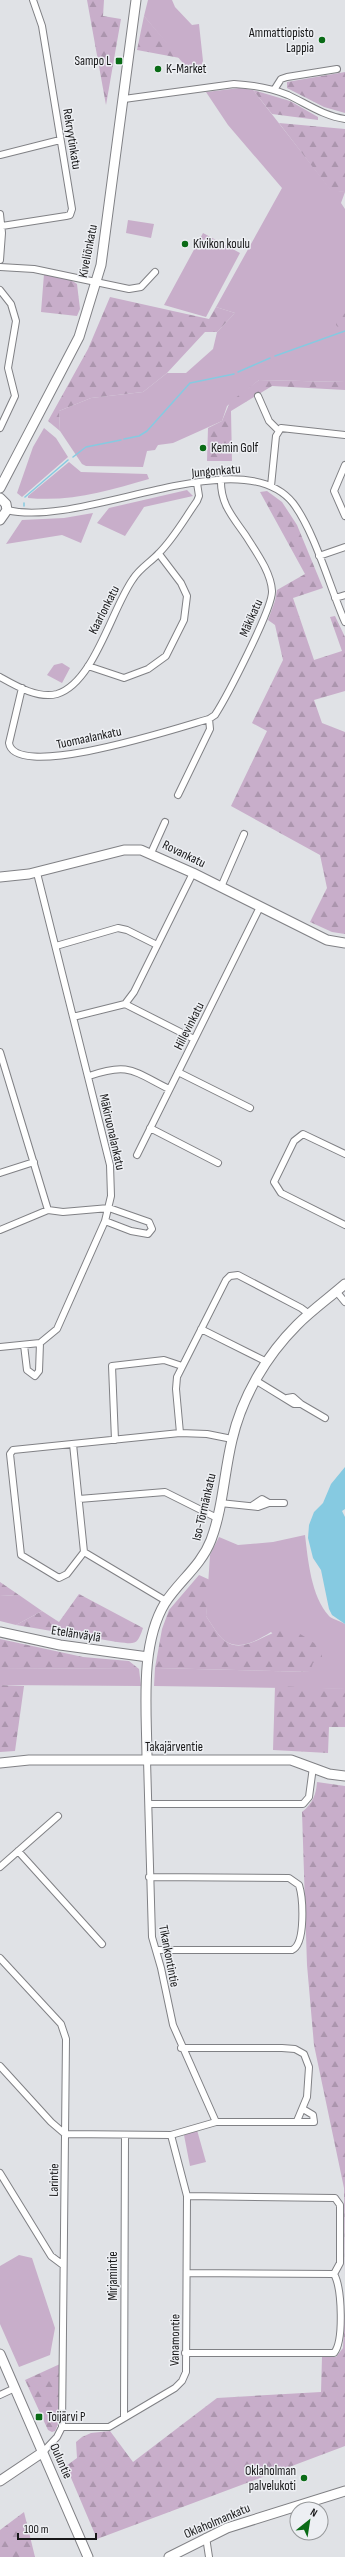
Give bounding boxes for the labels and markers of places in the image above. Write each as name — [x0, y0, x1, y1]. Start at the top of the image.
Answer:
place label: Ammattiopisto Lappia — [248, 25, 314, 56]
marker: Ammattiopisto Lappia — [317, 35, 327, 45]
place label: Sampo L — [74, 53, 111, 69]
marker: Sampo L — [114, 56, 124, 66]
place label: K-Market — [166, 61, 207, 77]
marker: K-Market — [153, 64, 163, 74]
place label: Kivikon koulu — [193, 236, 250, 252]
marker: Kivikon koulu — [180, 239, 190, 249]
place label: Kemin Golf — [211, 440, 259, 456]
marker: Kemin Golf — [198, 443, 208, 453]
place label: Toijärvi P — [47, 2409, 86, 2425]
marker: Toijärvi P — [34, 2412, 44, 2422]
place label: Oklaholman palvelukoti — [245, 2463, 296, 2494]
marker: Oklaholman palvelukoti — [299, 2473, 309, 2483]

